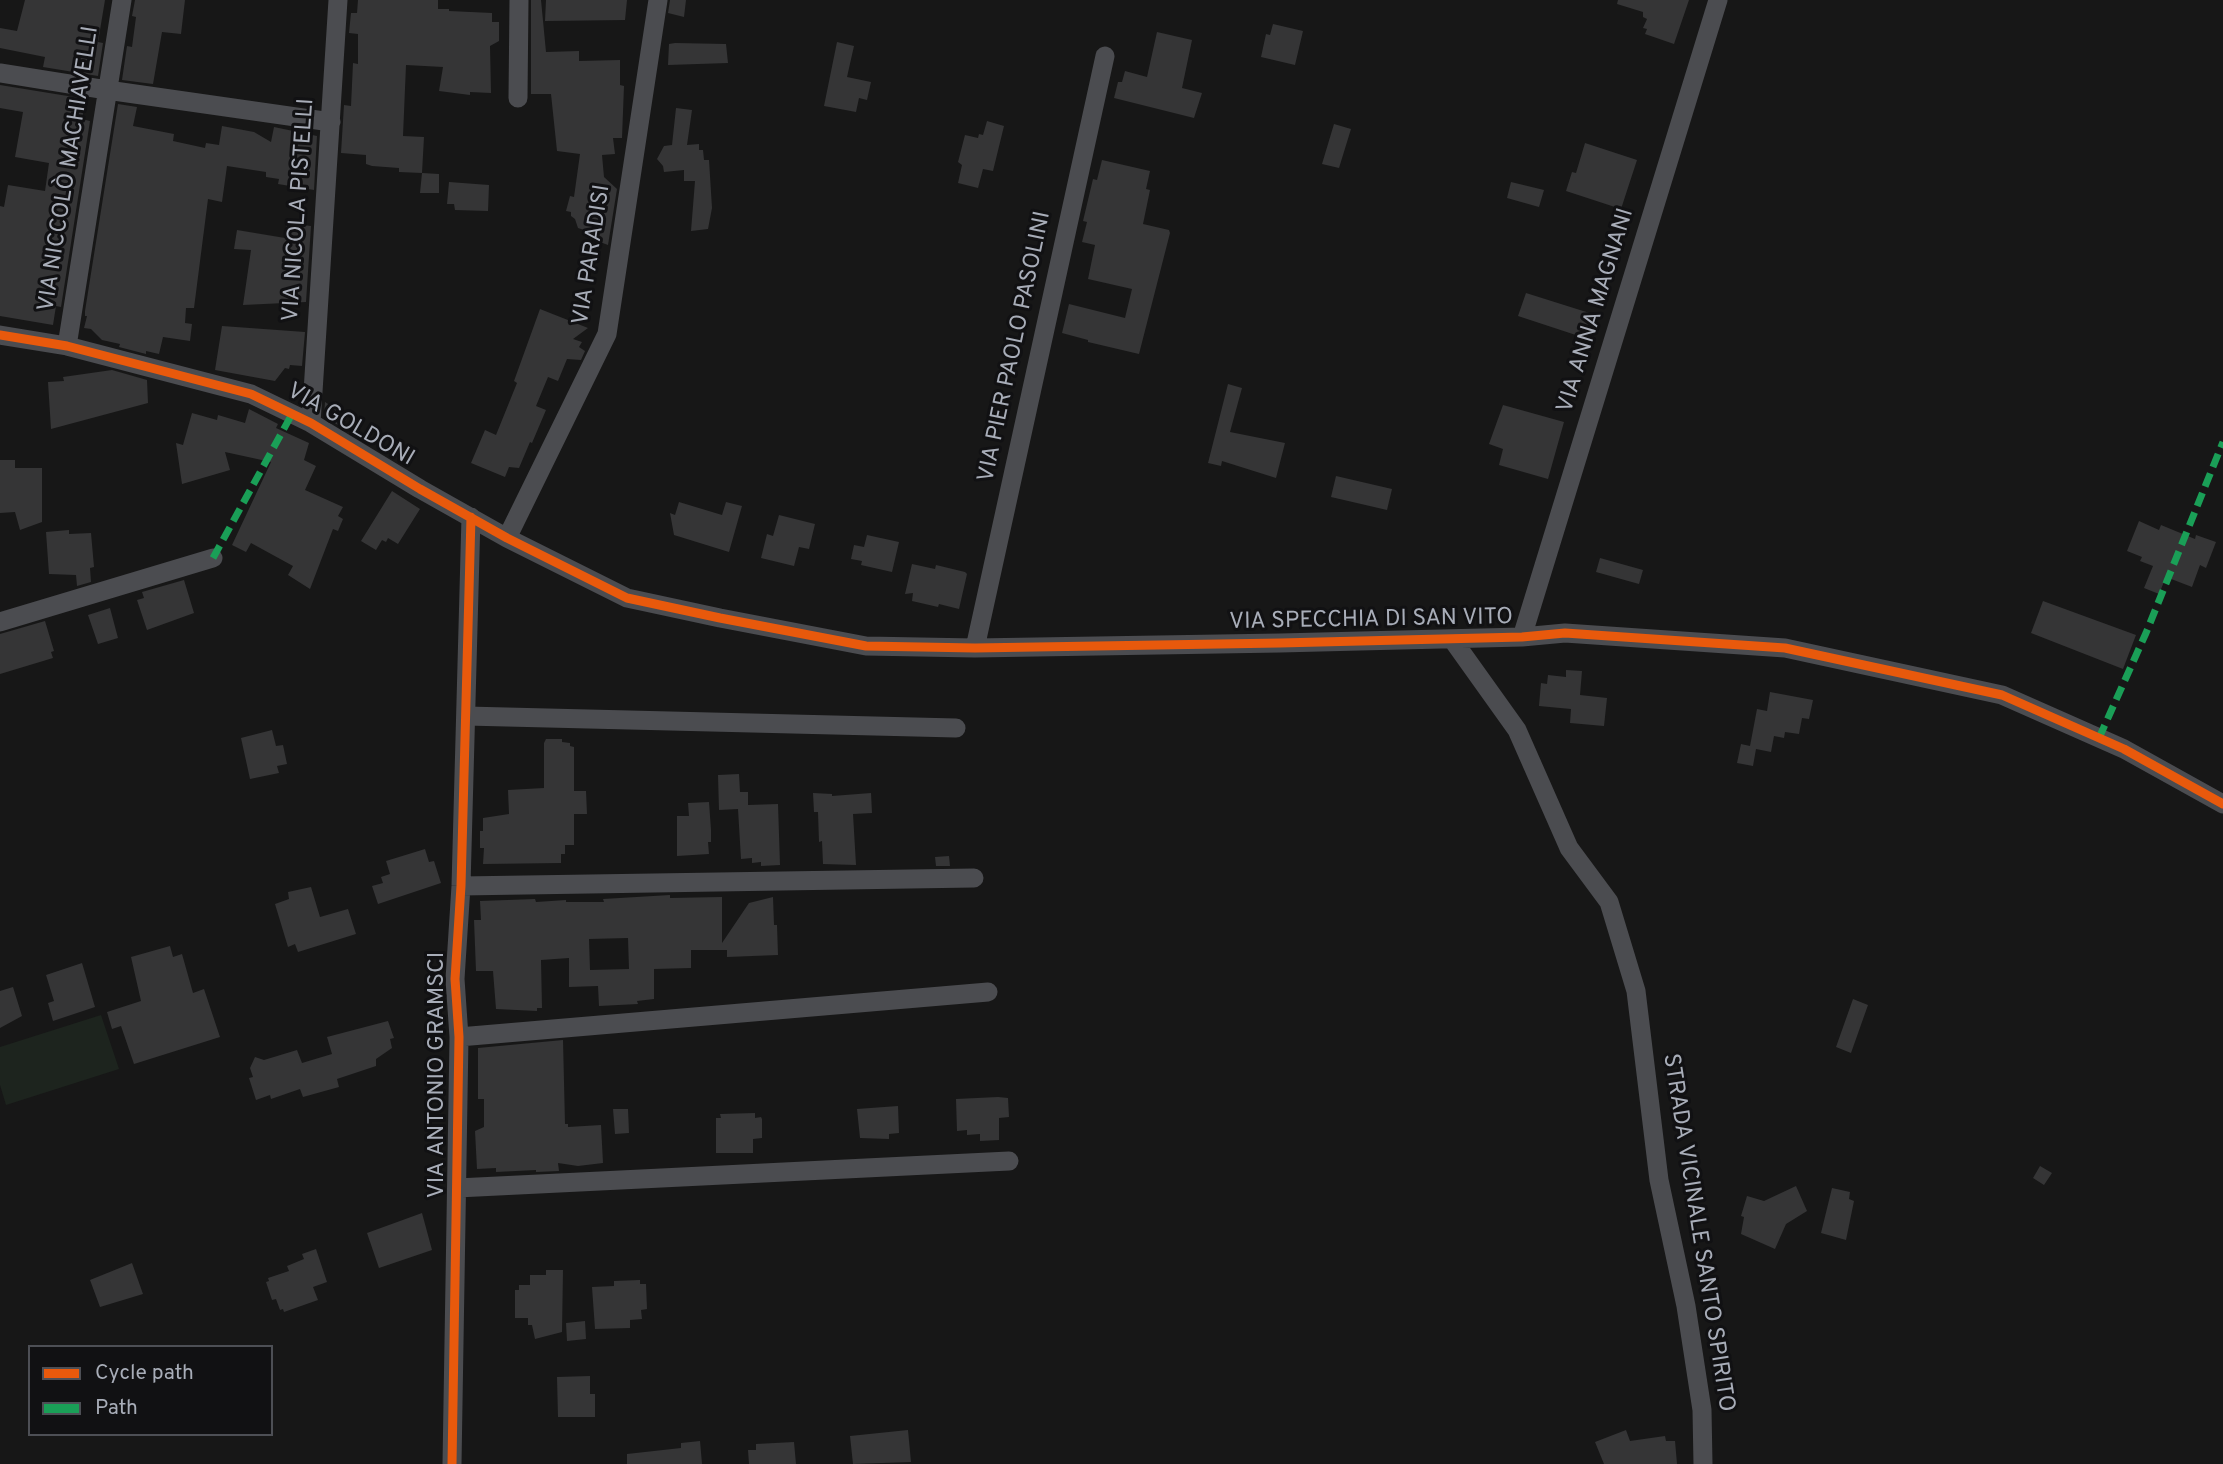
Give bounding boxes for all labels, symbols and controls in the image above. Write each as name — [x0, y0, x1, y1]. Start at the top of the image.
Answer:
street label: VIA NICCOLÒ MACHIAVELLI — [34, 24, 106, 314]
street label: VIA NICOLA PISTELLI — [278, 97, 322, 323]
street label: VIA PARADISI — [568, 183, 618, 327]
street label: VIA ANNA MAGNANI — [1553, 205, 1641, 417]
street label: VIA PIER PAOLO PASOLINI — [974, 209, 1058, 485]
street label: VIA GOLDONI — [281, 378, 419, 474]
street label: VIA SPECCHIA DI SAN VITO — [1229, 605, 1513, 637]
street label: VIA ANTONIO GRAMSCI — [424, 952, 452, 1198]
street label: STRADA VICINALE SANTO SPIRITO — [1655, 1052, 1739, 1414]
legend — [28, 1345, 273, 1436]
text: Cycle path — [95, 1360, 194, 1387]
text: Path — [95, 1395, 138, 1422]

